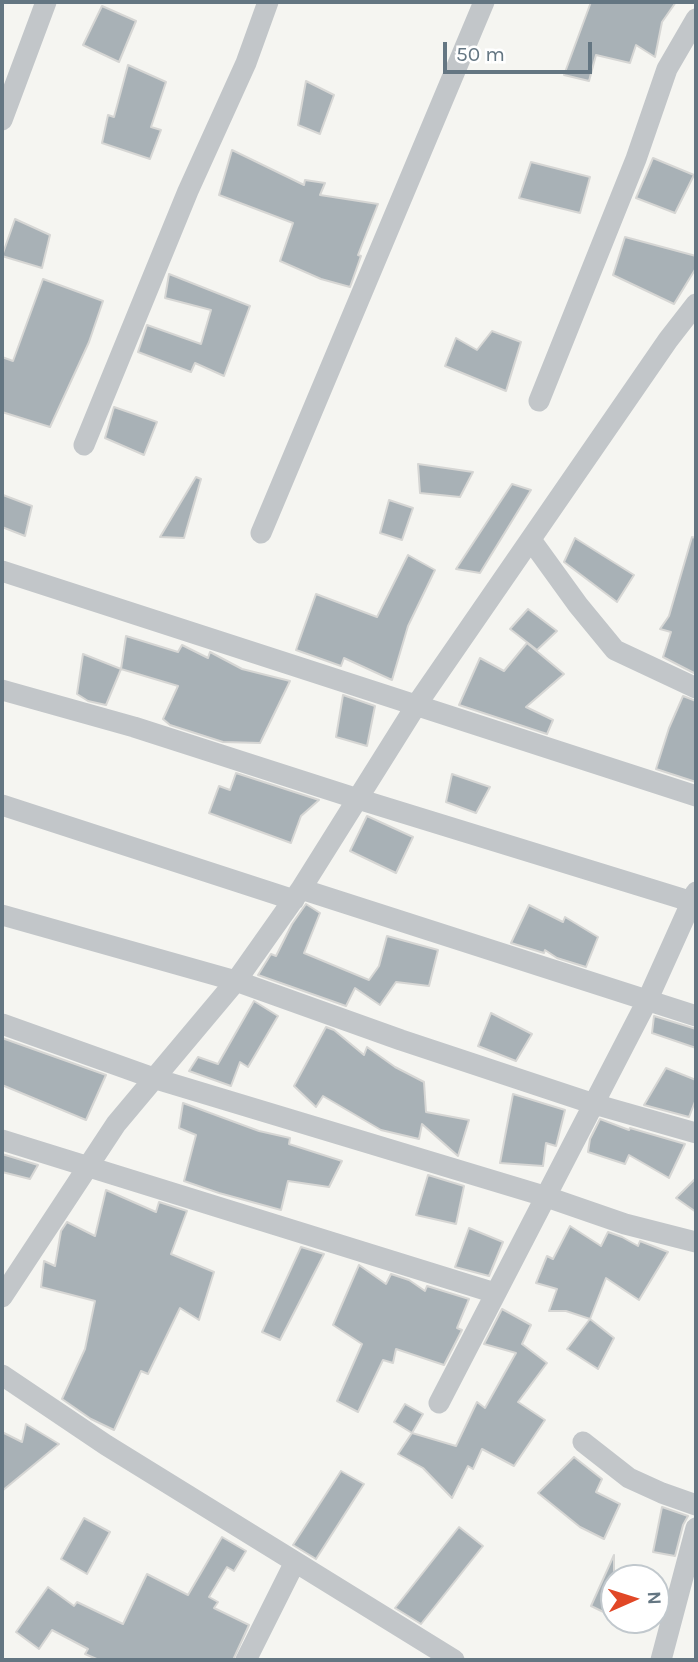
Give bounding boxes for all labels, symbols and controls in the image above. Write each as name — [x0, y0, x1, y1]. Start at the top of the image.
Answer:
scale bar — [446, 28, 595, 72]
text: 50 m — [456, 42, 505, 66]
north arrow — [600, 1564, 670, 1634]
text: N — [643, 1591, 665, 1605]

